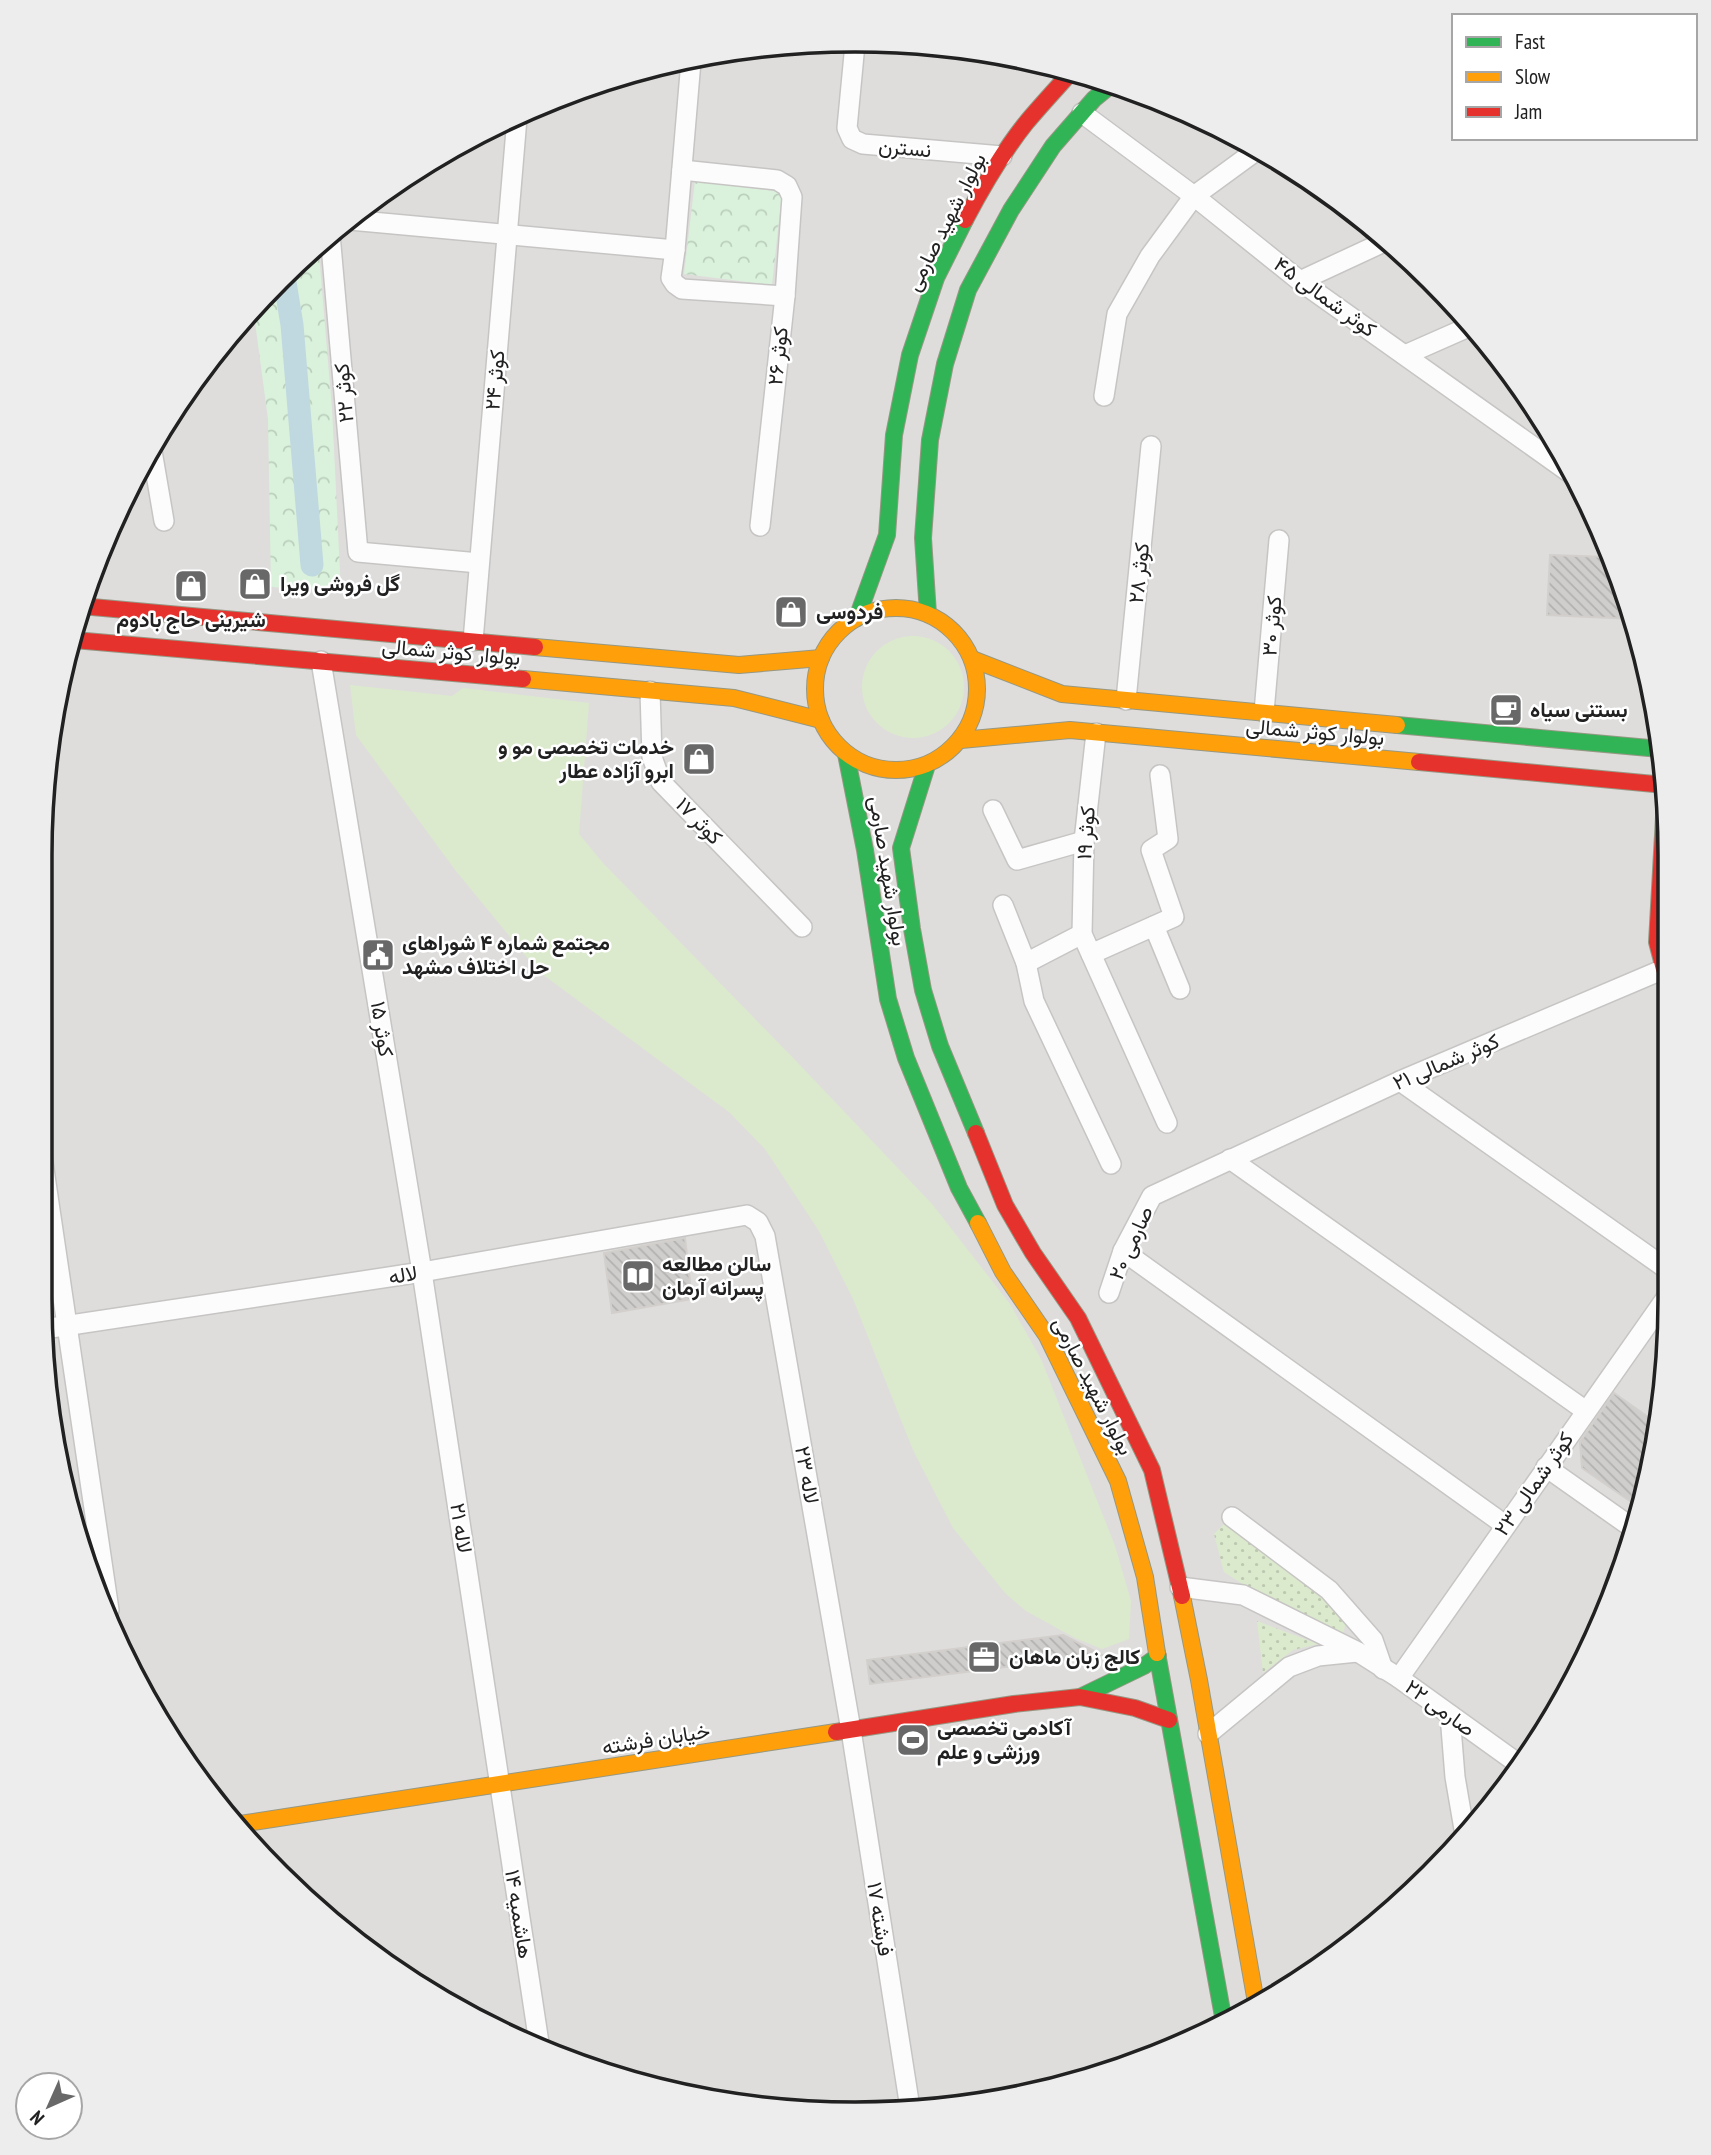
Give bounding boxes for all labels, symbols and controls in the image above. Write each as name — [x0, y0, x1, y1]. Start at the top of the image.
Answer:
legend — [1452, 14, 1697, 140]
text: Fast — [1515, 28, 1545, 55]
text: Slow — [1515, 63, 1551, 90]
text: Jam — [1514, 98, 1542, 125]
street label: نسترن — [877, 132, 933, 163]
street label: بولوار شهید صارمی — [899, 148, 992, 295]
street label: کوثر شمالی ۴۵ — [1269, 250, 1382, 343]
street label: کوثر ۲۶ — [761, 325, 794, 387]
street label: کوثر ۲۴ — [478, 349, 511, 411]
street label: کوثر ۲۲ — [327, 362, 360, 424]
street label: کوثر ۲۸ — [1122, 541, 1155, 605]
shop icon: گل فروشی ویرا — [236, 565, 274, 603]
shop icon: شیرینی حاج بادوم — [172, 567, 210, 605]
place label: گل فروشی ویرا — [280, 570, 400, 597]
shop icon: فردوسی — [772, 593, 810, 631]
street label: کوثر ۳۰ — [1255, 595, 1288, 657]
place label: فردوسی — [816, 598, 883, 625]
place label: شیرینی حاج بادوم — [116, 606, 266, 634]
street label: بولوار کوثر شمالی — [381, 632, 521, 671]
cafe icon: بستنی سیاه — [1487, 691, 1525, 729]
place label: بستنی سیاه — [1530, 696, 1628, 723]
street label: بولوار کوثر شمالی — [1245, 712, 1385, 751]
place label: خدمات تخصصی مو و ابرو آزاده عطار — [498, 733, 674, 784]
shop icon: خدمات تخصصی مو و ابرو آزاده عطار — [680, 740, 718, 778]
street label: کوثر ۱۷ — [670, 791, 729, 850]
street label: بولوار شهید صارمی — [863, 794, 914, 948]
street label: کوثر ۱۹ — [1070, 805, 1101, 861]
place label: مجتمع شماره ۴ شوراهای حل اختلاف مشهد — [402, 929, 610, 980]
public building icon: مجتمع شماره ۴ شوراهای حل اختلاف مشهد — [359, 936, 397, 974]
street label: کوثر ۱۵ — [365, 999, 400, 1059]
street label: کوثر شمالی ۲۱ — [1389, 1027, 1503, 1096]
street label: صارمی ۲۰ — [1102, 1202, 1159, 1284]
place label: سالن مطالعه پسرانه آرمان — [662, 1250, 771, 1302]
library icon: سالن مطالعه پسرانه آرمان — [619, 1257, 657, 1295]
street label: لاله — [387, 1259, 419, 1290]
street label: بولوار شهید صارمی — [1047, 1312, 1140, 1459]
street label: کوثر شمالی ۲۳ — [1488, 1427, 1579, 1541]
street label: لاله ۲۳ — [789, 1444, 826, 1506]
street label: لاله ۲۱ — [444, 1501, 479, 1555]
office icon: کالج زبان ماهان — [965, 1638, 1003, 1676]
place label: کالج زبان ماهان — [1009, 1643, 1140, 1671]
street label: صارمی ۲۲ — [1400, 1673, 1481, 1742]
place label: آکادمی تخصصی ورزشی و علم — [937, 1714, 1073, 1766]
street label: خیابان فرشته — [600, 1717, 712, 1760]
sports icon: آکادمی تخصصی ورزشی و علم — [894, 1721, 932, 1759]
street label: هاشمیه ۱۴ — [499, 1868, 540, 1960]
street label: فرشته ۱۷ — [861, 1880, 900, 1958]
north arrow — [14, 2071, 84, 2141]
text: N — [25, 2106, 49, 2130]

